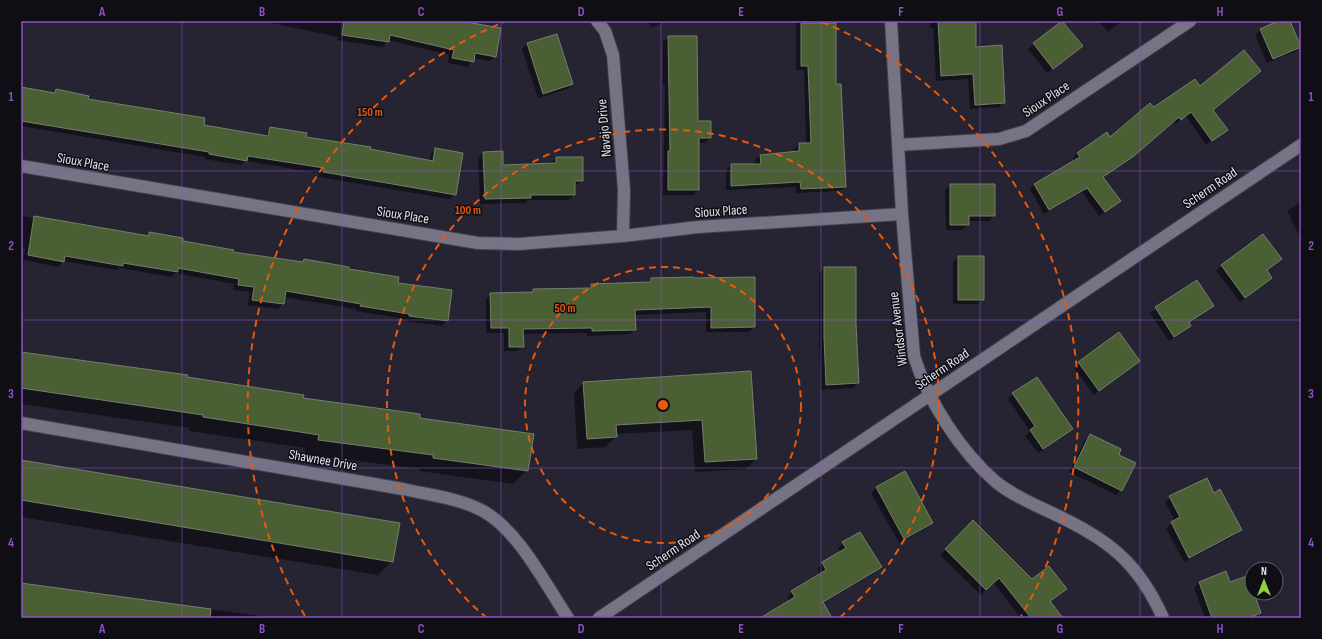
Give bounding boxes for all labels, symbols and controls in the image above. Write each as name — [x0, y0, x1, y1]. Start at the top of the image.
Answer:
text: A — [98, 4, 106, 20]
text: B — [259, 4, 265, 20]
text: C — [418, 4, 425, 20]
text: D — [578, 4, 585, 20]
text: E — [738, 4, 744, 20]
text: F — [898, 4, 904, 20]
text: G — [1057, 4, 1064, 20]
text: H — [1217, 4, 1224, 20]
street label: Sioux Place — [1019, 77, 1073, 121]
text: 1 — [8, 89, 14, 105]
text: 1 — [1308, 89, 1314, 105]
street label: Navajo Drive — [593, 98, 615, 158]
text: 150 m — [357, 105, 383, 120]
street label: Sioux Place — [56, 149, 110, 175]
street label: Scherm Road — [1180, 164, 1240, 212]
street label: Sioux Place — [694, 201, 748, 221]
street label: Sioux Place — [376, 202, 430, 228]
text: 100 m — [455, 203, 481, 218]
text: 2 — [8, 238, 14, 254]
text: 2 — [1308, 238, 1314, 254]
street label: Windsor Avenue — [885, 291, 911, 367]
text: 50 m — [555, 301, 575, 316]
street label: Scherm Road — [912, 345, 972, 393]
text: 3 — [8, 386, 14, 402]
text: 3 — [1308, 386, 1314, 402]
centre of rings — [656, 398, 670, 412]
street label: Shawnee Drive — [288, 446, 358, 474]
street label: Scherm Road — [643, 526, 703, 574]
text: 4 — [8, 535, 14, 551]
text: 4 — [1308, 535, 1314, 551]
north arrow — [1244, 561, 1284, 601]
text: N — [1261, 565, 1267, 578]
text: A — [98, 621, 106, 637]
text: B — [259, 621, 265, 637]
text: C — [418, 621, 425, 637]
text: D — [578, 621, 585, 637]
text: E — [738, 621, 744, 637]
text: F — [898, 621, 904, 637]
text: G — [1057, 621, 1064, 637]
text: H — [1217, 621, 1224, 637]

